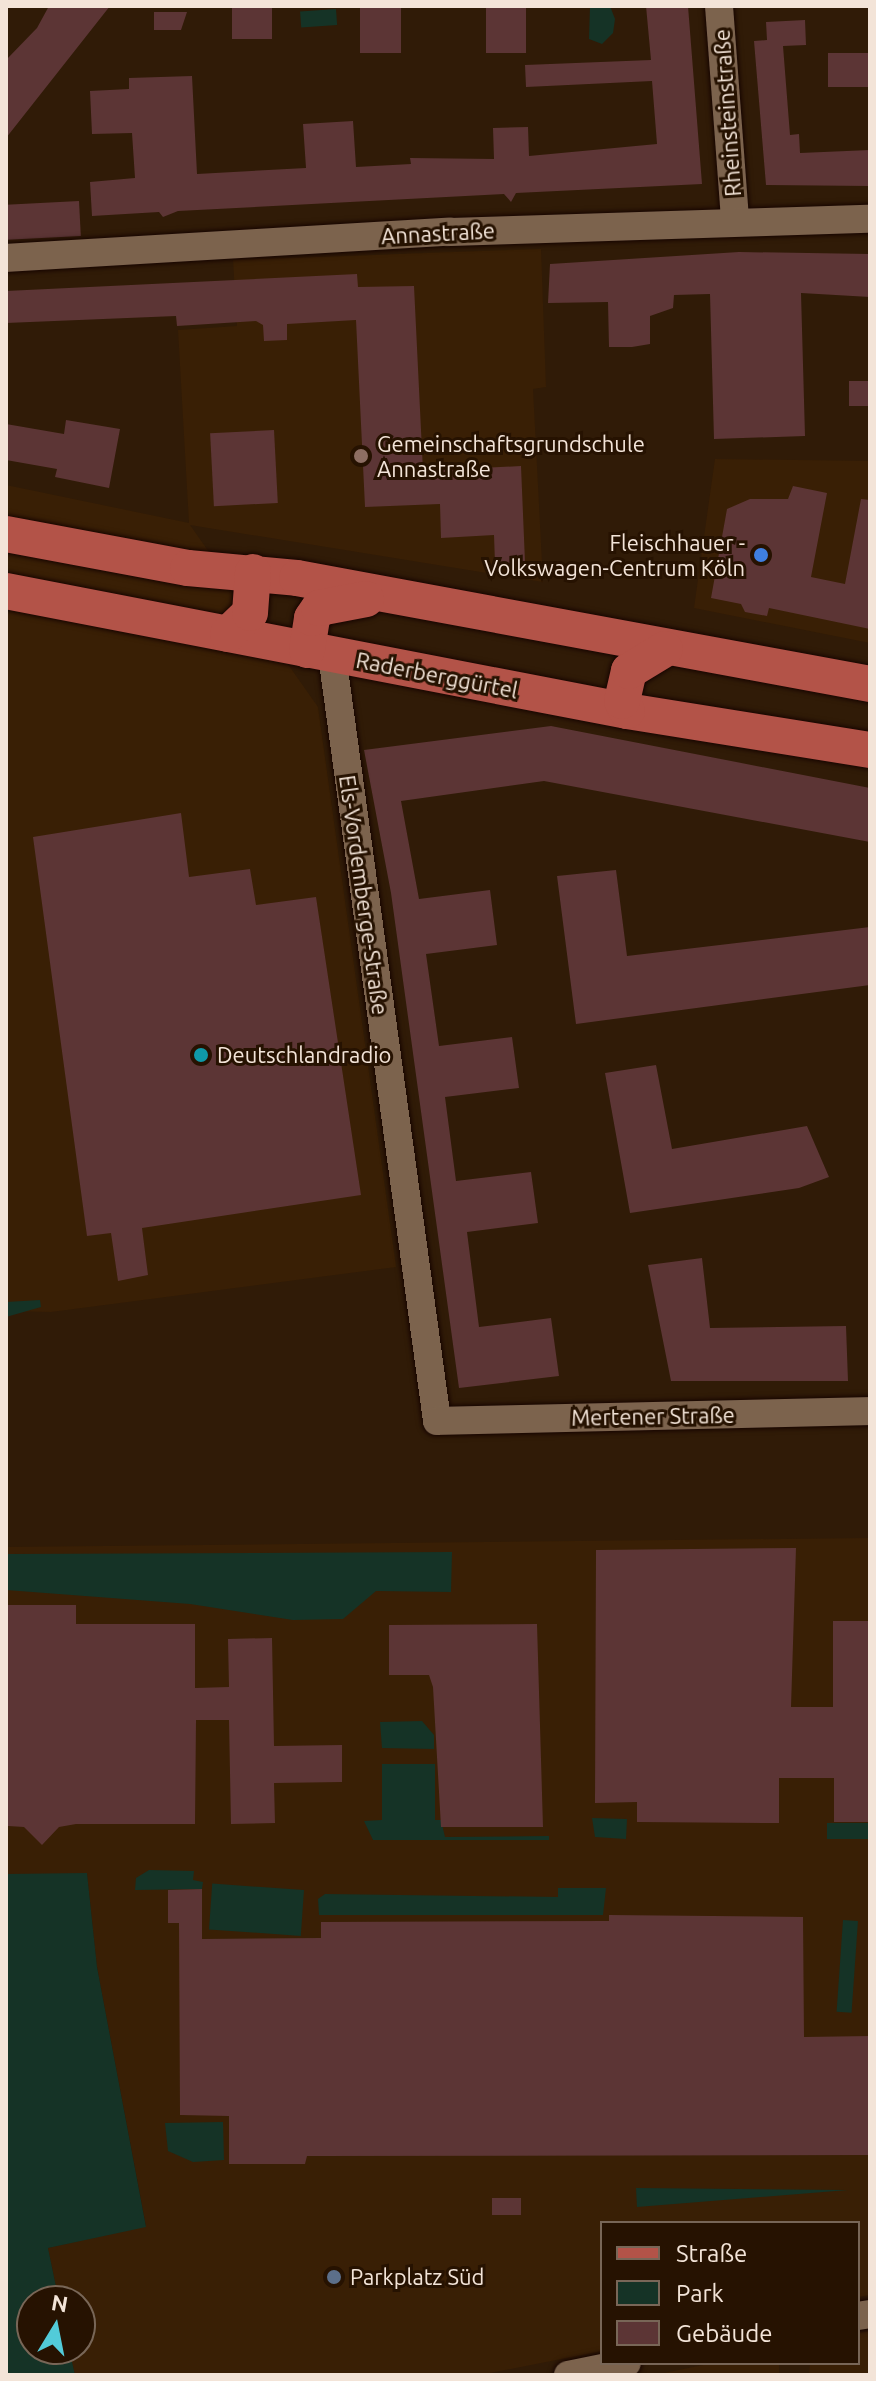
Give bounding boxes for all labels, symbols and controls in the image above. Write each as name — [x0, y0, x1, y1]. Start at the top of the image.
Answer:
street label: Rheinsteinstraße — [708, 28, 746, 198]
street label: Annastraße — [380, 217, 496, 249]
place label: Gemeinschaftsgrundschule Annastraße — [377, 430, 645, 482]
marker: Gemeinschaftsgrundschule Annastraße — [352, 447, 370, 465]
place label: Fleischhauer - Volkswagen-Centrum Köln — [484, 529, 745, 580]
marker: Fleischhauer - Volkswagen-Centrum Köln — [752, 546, 770, 564]
street label: Raderberggürtel — [354, 646, 520, 704]
street label: Els-Vordemberge-Straße — [334, 773, 394, 1017]
place label: Deutschlandradio — [217, 1042, 391, 1068]
marker: Deutschlandradio — [192, 1046, 210, 1064]
street label: Mertener Straße — [571, 1401, 735, 1431]
legend — [600, 2221, 860, 2365]
text: Straße — [676, 2240, 747, 2267]
place label: Parkplatz Süd — [350, 2264, 484, 2290]
marker: Parkplatz Süd — [325, 2268, 343, 2286]
text: Park — [676, 2280, 724, 2307]
north arrow — [16, 2285, 96, 2365]
text: N — [50, 2289, 70, 2317]
text: Gebäude — [676, 2320, 773, 2347]

